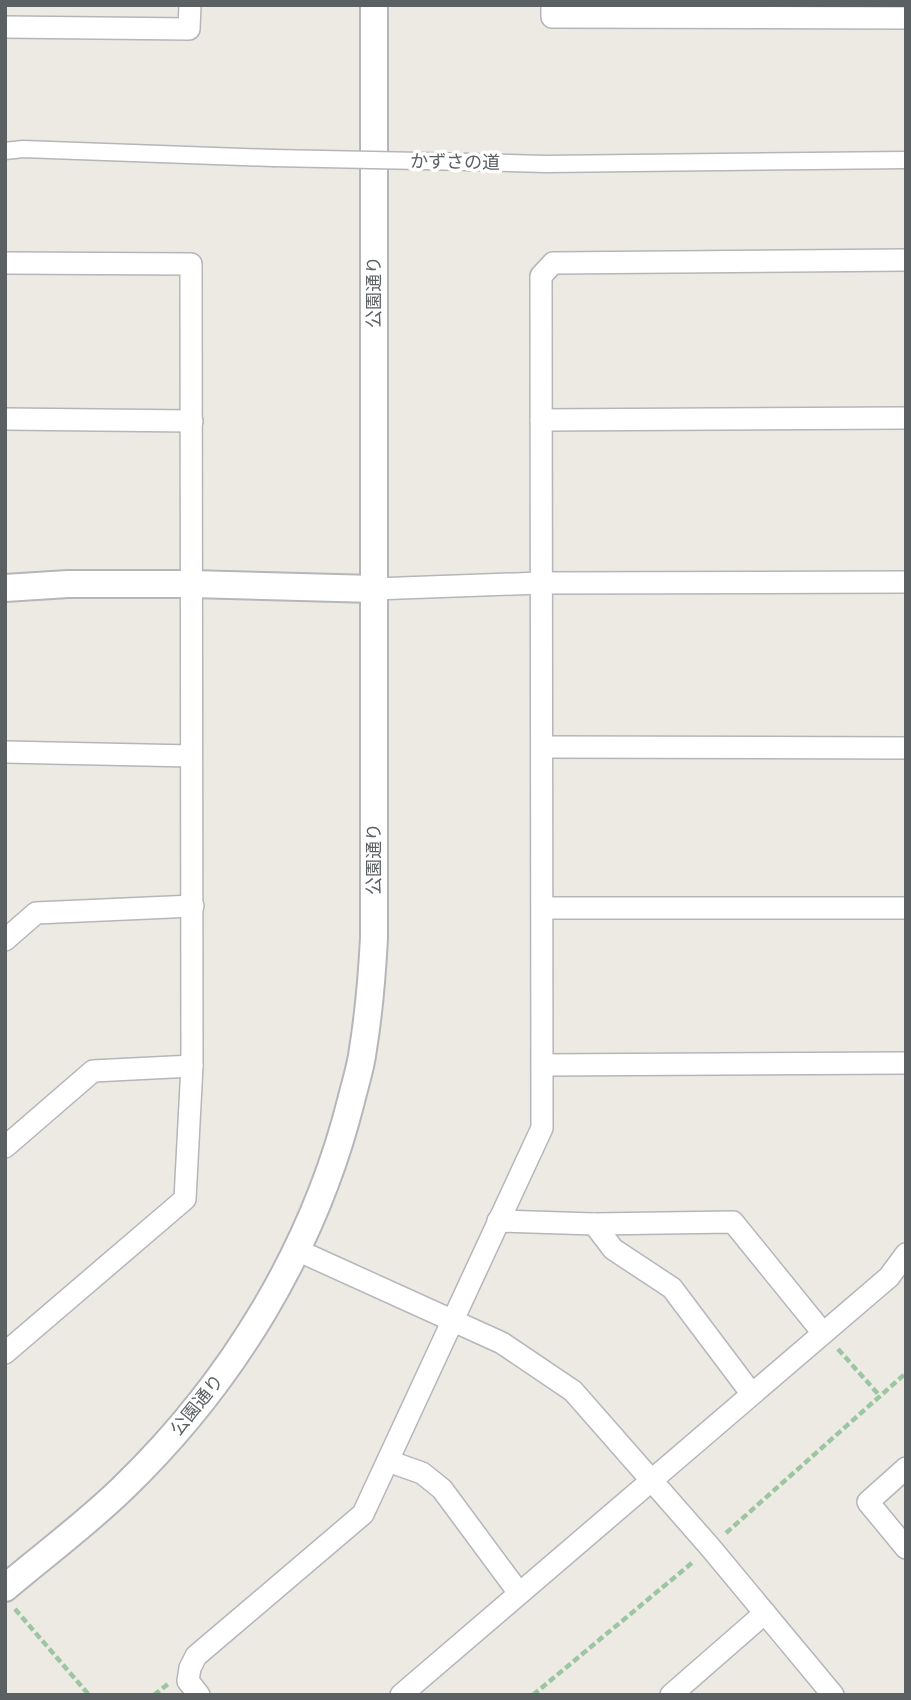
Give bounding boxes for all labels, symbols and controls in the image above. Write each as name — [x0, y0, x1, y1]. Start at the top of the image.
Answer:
street label: かずさの道 — [410, 149, 500, 173]
street label: 公園通り — [362, 256, 384, 328]
street label: 公園通り — [362, 823, 384, 895]
street label: 公園通り — [165, 1369, 227, 1439]

